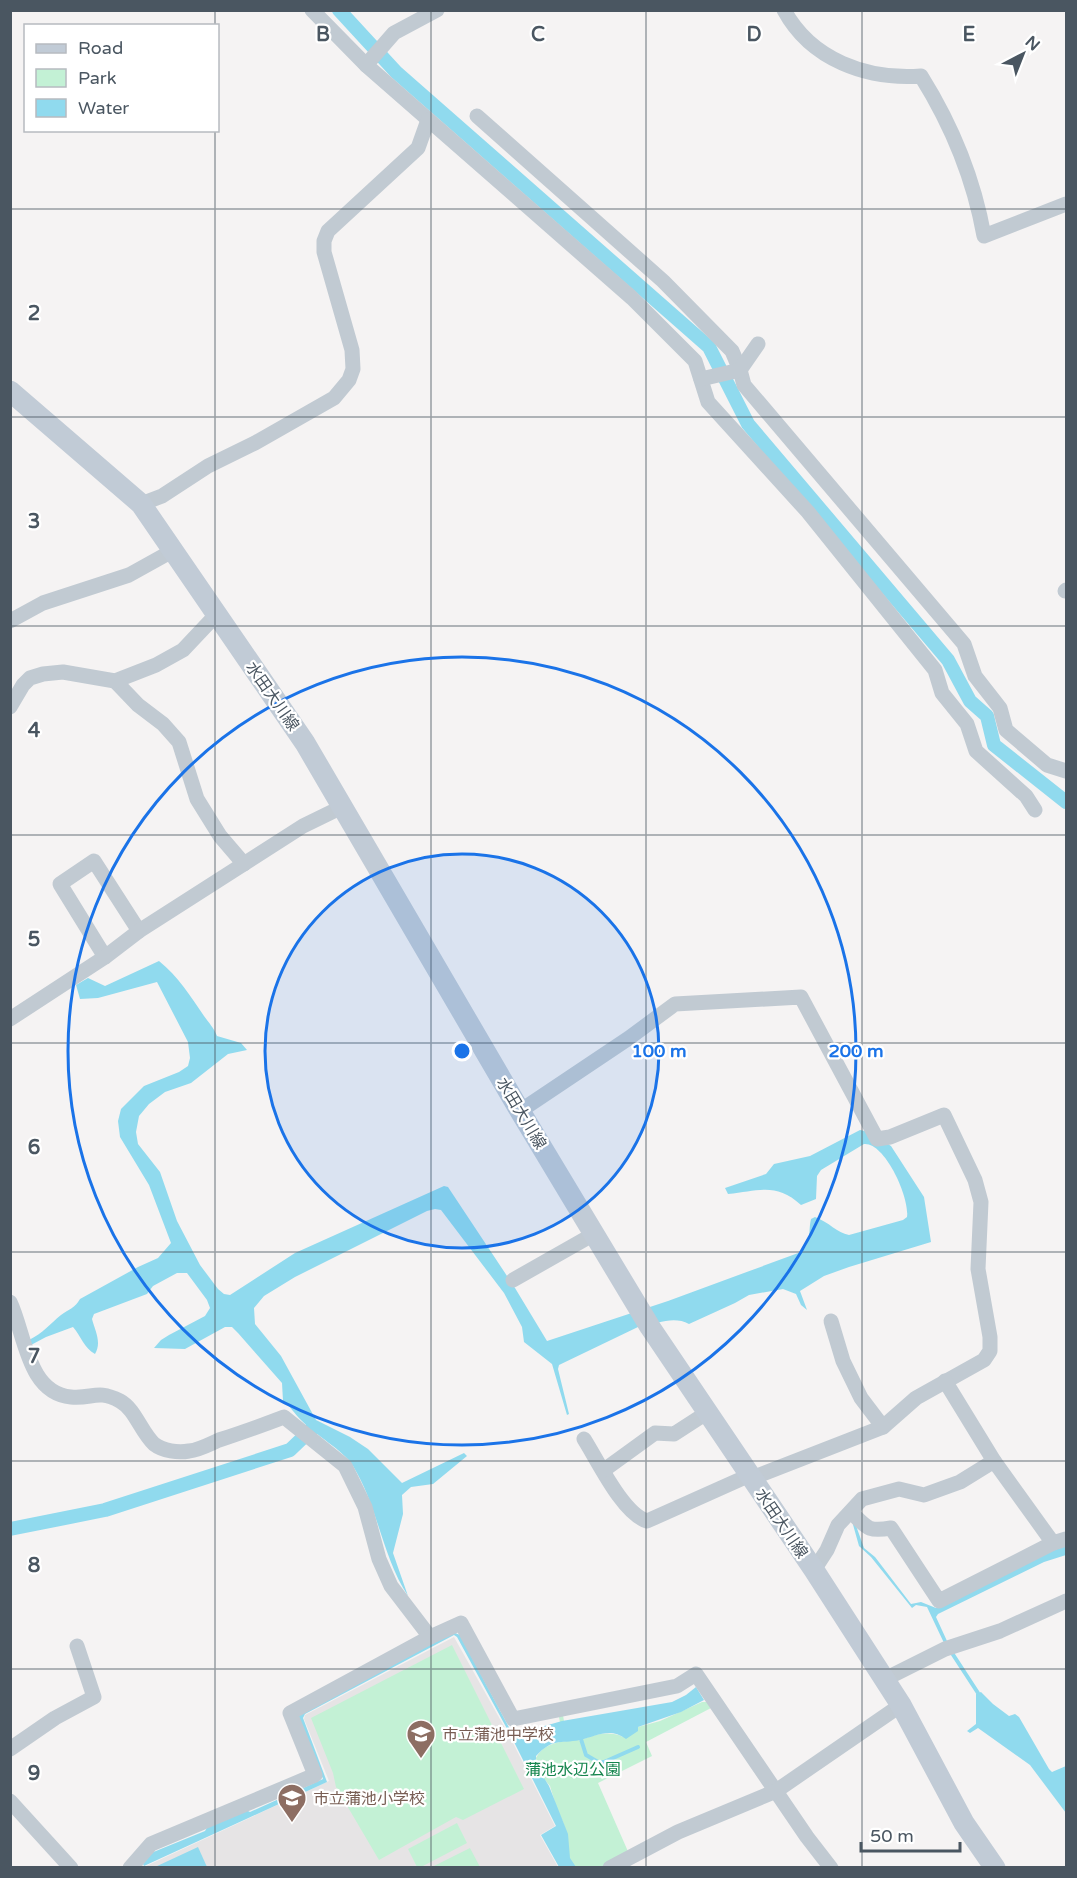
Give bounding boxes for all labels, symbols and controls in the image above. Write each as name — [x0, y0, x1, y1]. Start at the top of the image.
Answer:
text: B — [316, 23, 330, 47]
text: C — [531, 23, 545, 47]
text: D — [746, 23, 762, 47]
text: E — [963, 23, 976, 47]
legend — [24, 24, 219, 132]
north arrow — [993, 24, 1053, 84]
text: N — [1021, 32, 1044, 55]
text: Road — [78, 37, 123, 59]
text: Park — [78, 67, 117, 89]
text: Water — [78, 97, 129, 119]
text: 2 — [28, 302, 40, 326]
text: 3 — [28, 510, 40, 534]
street label: 水田大川線 — [241, 658, 303, 735]
text: 4 — [28, 719, 41, 743]
text: 5 — [28, 928, 40, 952]
text: 100 m — [631, 1040, 687, 1062]
text: 200 m — [828, 1040, 884, 1062]
centre of rings — [452, 1041, 472, 1061]
street label: 水田大川線 — [492, 1074, 550, 1153]
text: 6 — [28, 1136, 40, 1160]
text: 7 — [28, 1345, 40, 1369]
street label: 水田大川線 — [751, 1485, 812, 1562]
text: 8 — [28, 1554, 40, 1578]
school or university icon: 市立蒲池中学校 — [405, 1718, 437, 1760]
place label: 市立蒲池中学校 — [442, 1725, 554, 1745]
park label: 蒲池水辺公園 — [525, 1760, 621, 1780]
text: 9 — [28, 1762, 40, 1786]
school or university icon: 市立蒲池小学校 — [276, 1782, 308, 1824]
place label: 市立蒲池小学校 — [313, 1789, 425, 1809]
scale bar — [861, 1815, 960, 1853]
text: 50 m — [870, 1825, 914, 1847]

